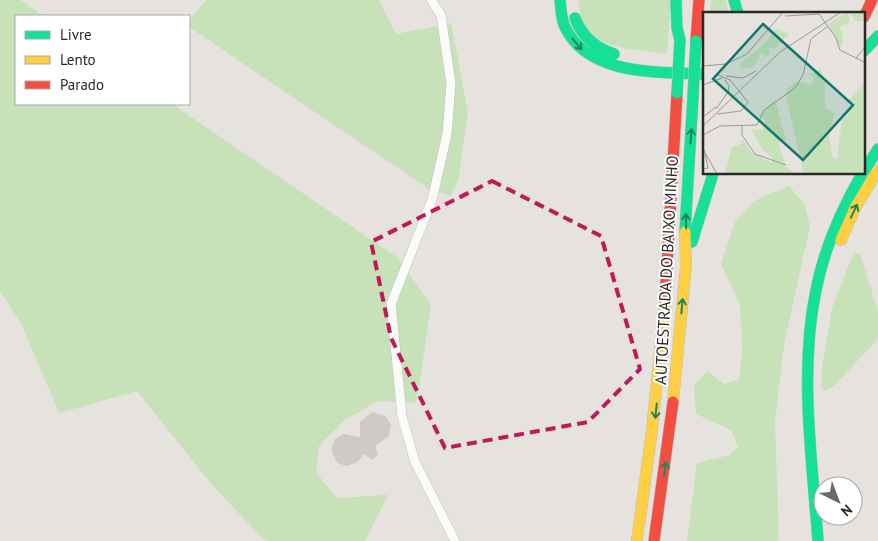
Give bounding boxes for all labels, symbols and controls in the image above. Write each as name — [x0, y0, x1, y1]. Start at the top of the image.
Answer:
inset map — [703, 12, 866, 175]
legend — [15, 15, 190, 105]
text: Livre — [60, 25, 92, 44]
one-way arrow — [572, 38, 583, 51]
text: Lento — [60, 50, 96, 69]
text: Parado — [60, 75, 104, 94]
one-way arrow — [686, 128, 695, 144]
street label: AUTOESTRADA DO BAIXO MINHO — [650, 155, 682, 385]
one-way arrow — [850, 204, 859, 219]
one-way arrow — [681, 213, 690, 229]
one-way arrow — [678, 298, 687, 314]
one-way arrow — [651, 402, 661, 418]
one-way arrow — [660, 461, 670, 477]
north arrow — [813, 476, 863, 526]
text: N — [837, 501, 856, 520]

